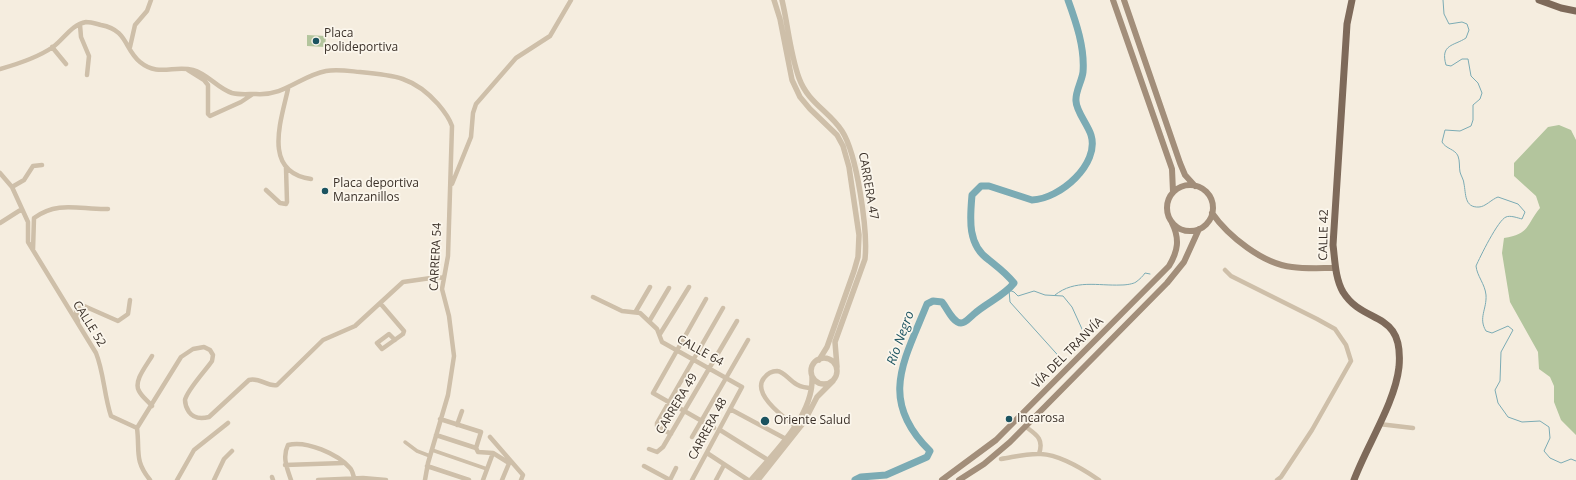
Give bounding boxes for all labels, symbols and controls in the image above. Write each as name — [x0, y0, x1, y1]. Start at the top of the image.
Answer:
place label: Placa polideportiva — [324, 27, 398, 55]
marker: Placa polideportiva — [311, 36, 321, 46]
street label: CARRERA 47 — [855, 151, 881, 221]
place label: Placa deportiva Manzanillos — [333, 177, 419, 205]
marker: Placa deportiva Manzanillos — [320, 186, 330, 196]
street label: CALLE 42 — [1316, 209, 1332, 261]
street label: CARRERA 54 — [427, 222, 445, 292]
street label: CALLE 52 — [69, 298, 109, 350]
water label: Río Negro — [884, 309, 918, 367]
street label: VÍA DEL TRANVÍA — [1029, 314, 1107, 392]
street label: CALLE 64 — [674, 332, 726, 370]
street label: CARRERA 49 — [653, 371, 701, 437]
street label: CARRERA 48 — [686, 395, 730, 463]
place label: Incarosa — [1017, 412, 1065, 426]
place label: Oriente Salud — [774, 414, 850, 428]
marker: Incarosa — [1004, 414, 1014, 424]
marker: Oriente Salud — [759, 415, 771, 427]

